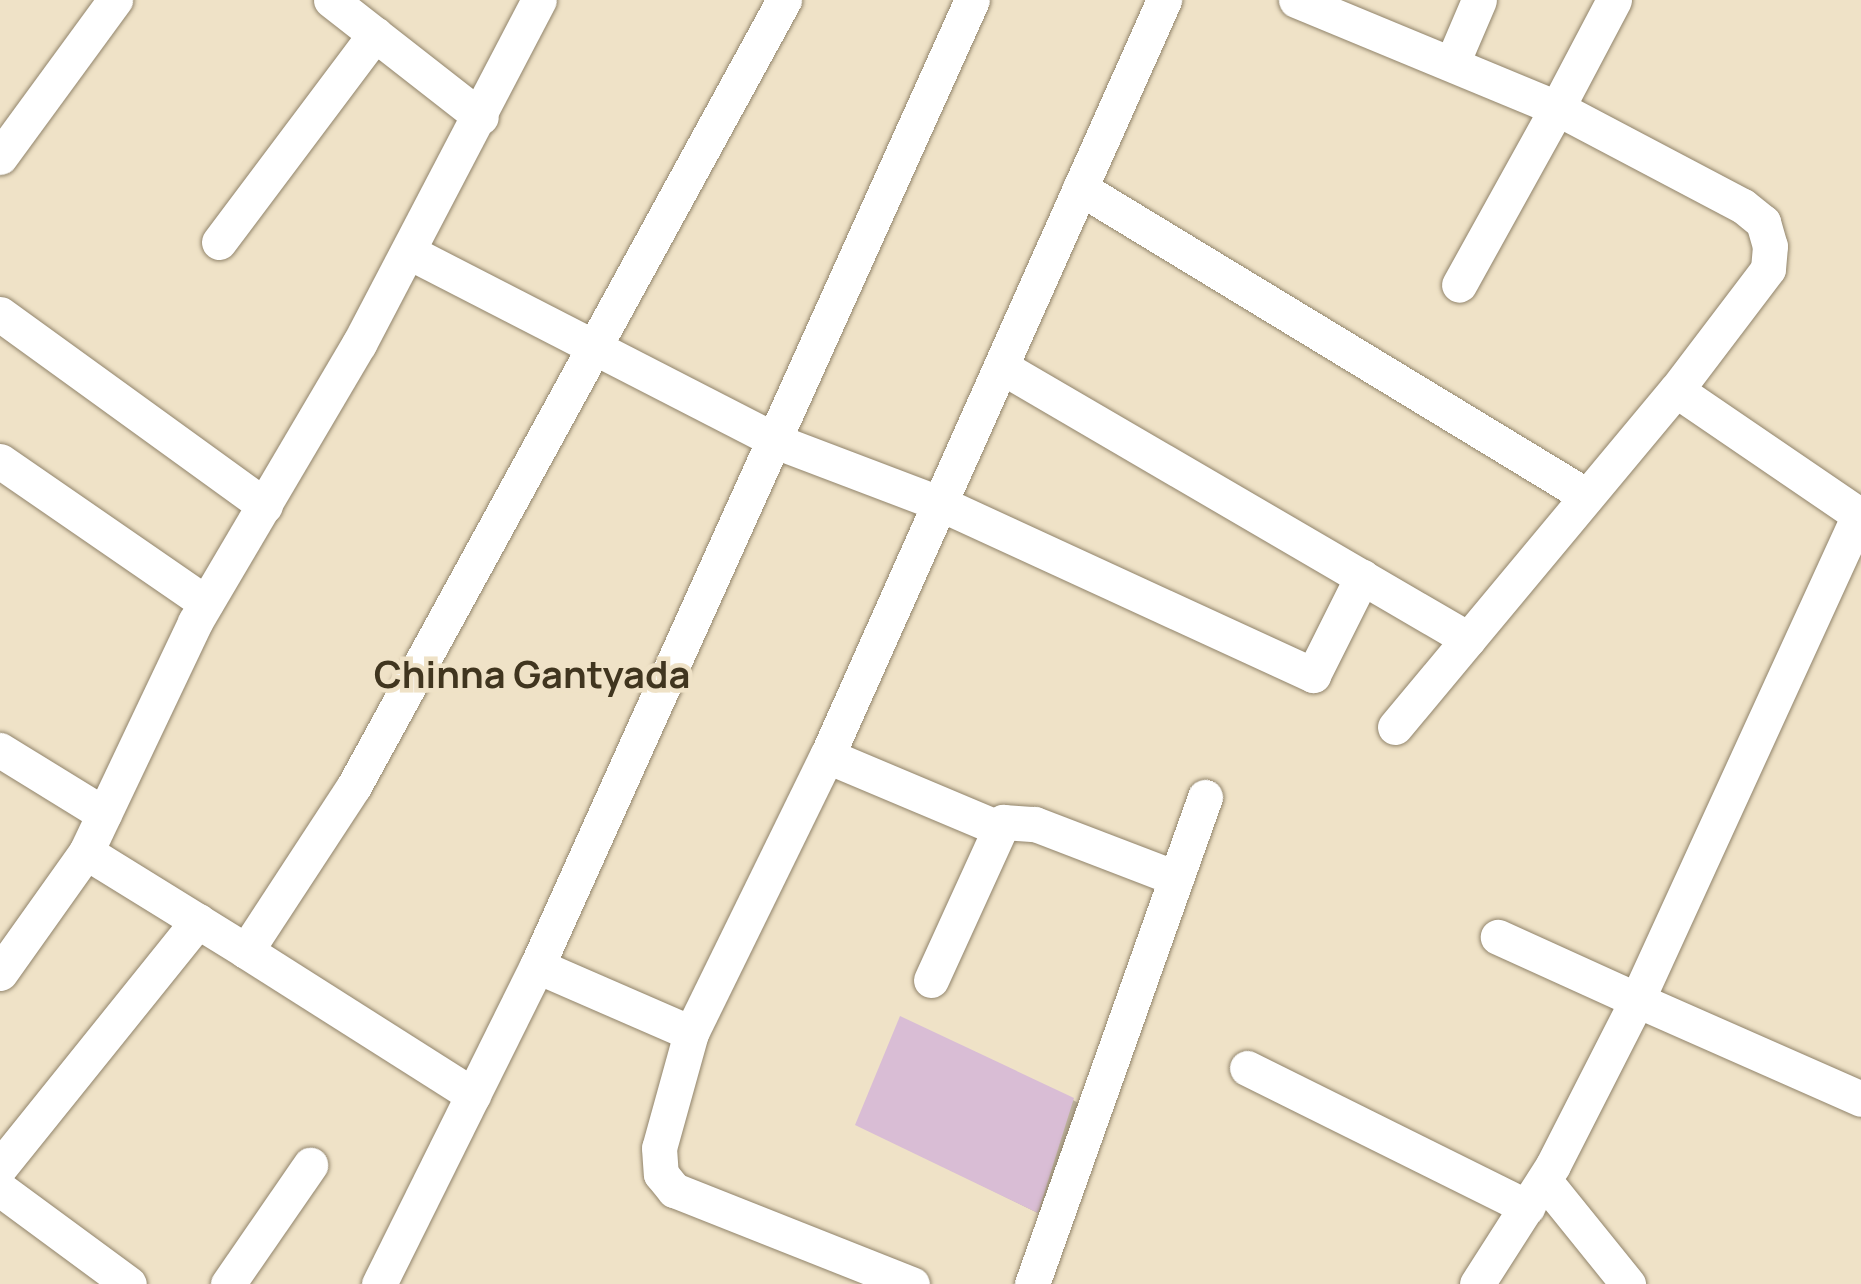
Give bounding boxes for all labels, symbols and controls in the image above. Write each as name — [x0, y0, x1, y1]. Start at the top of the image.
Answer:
district label: Chinna Gantyada — [374, 651, 690, 697]

